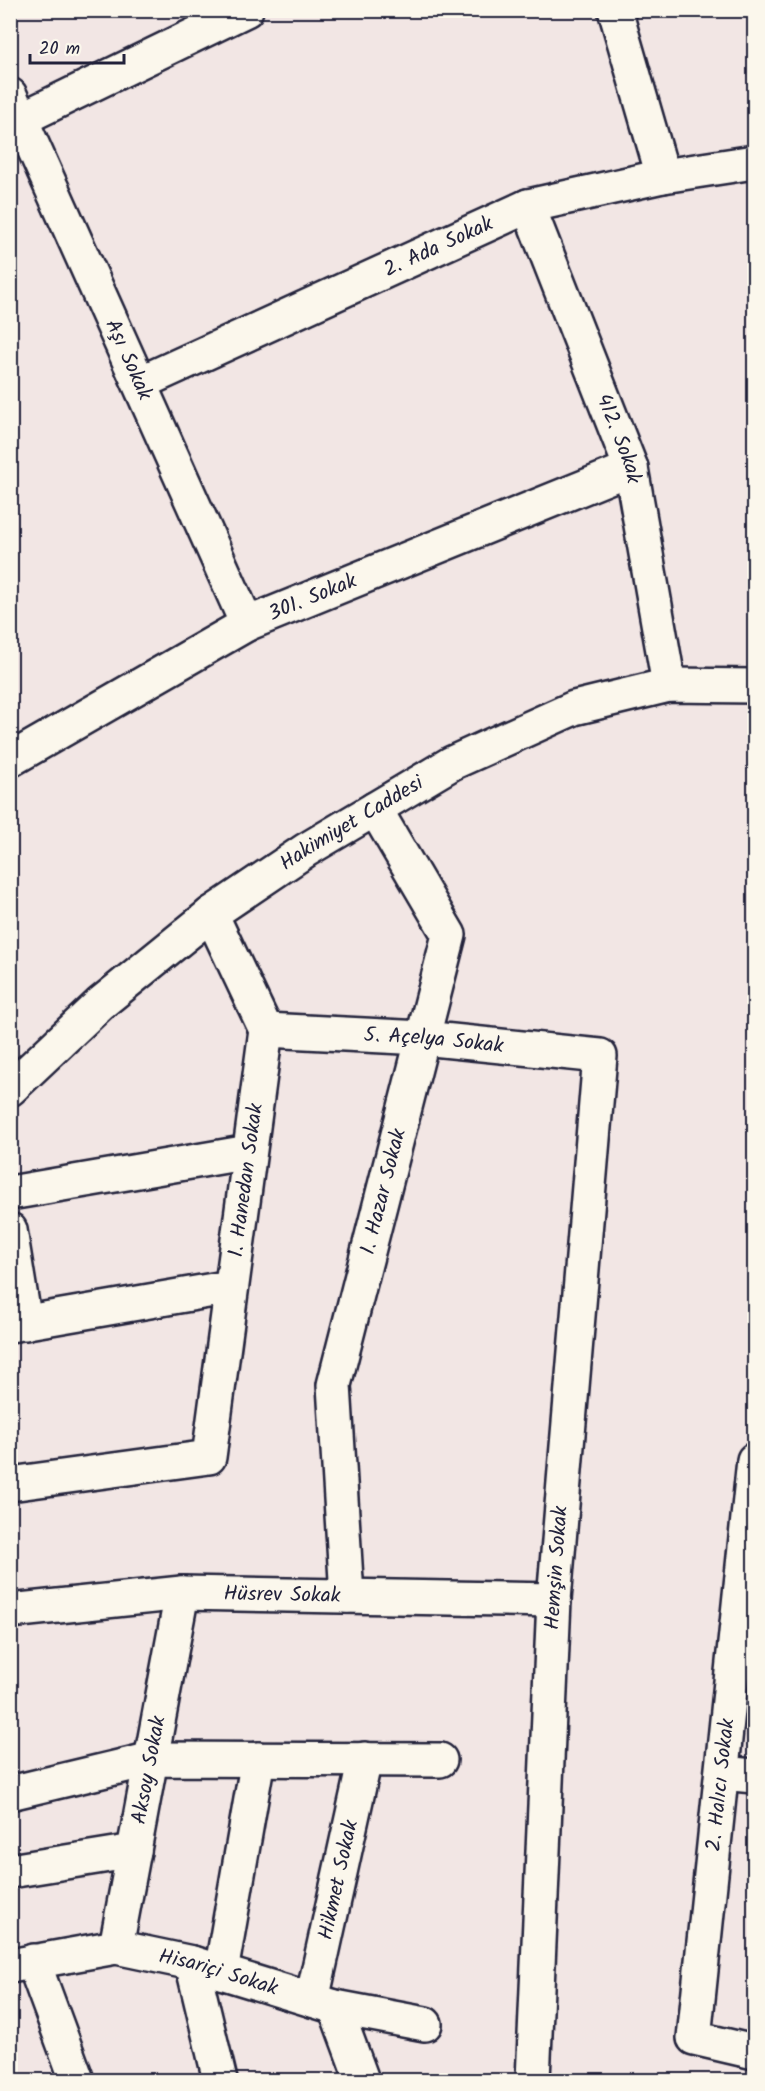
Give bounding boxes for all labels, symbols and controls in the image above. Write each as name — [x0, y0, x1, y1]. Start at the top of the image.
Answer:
scale bar — [30, 27, 124, 65]
text: 20 m — [39, 35, 80, 64]
street label: 2. Ada Sokak — [378, 207, 499, 286]
street label: Aşı Sokak — [96, 314, 161, 406]
street label: 412. Sokak — [587, 389, 650, 486]
street label: 301. Sokak — [263, 565, 362, 630]
street label: Hakimiyet Caddesi — [273, 767, 431, 880]
street label: 5. Açelya Sokak — [363, 1019, 505, 1063]
street label: 1. Hanedan Sokak — [219, 1101, 273, 1259]
street label: 1. Hazar Sokak — [352, 1125, 415, 1258]
street label: Hemşin Sokak — [536, 1505, 578, 1631]
street label: Hüsrev Sokak — [223, 1577, 341, 1612]
street label: Aksoy Sokak — [123, 1713, 175, 1827]
street label: 2. Halıcı Sokak — [698, 1717, 744, 1853]
street label: Hikmet Sokak — [309, 1817, 368, 1943]
street label: Hisariçi Sokak — [156, 1940, 282, 2005]

